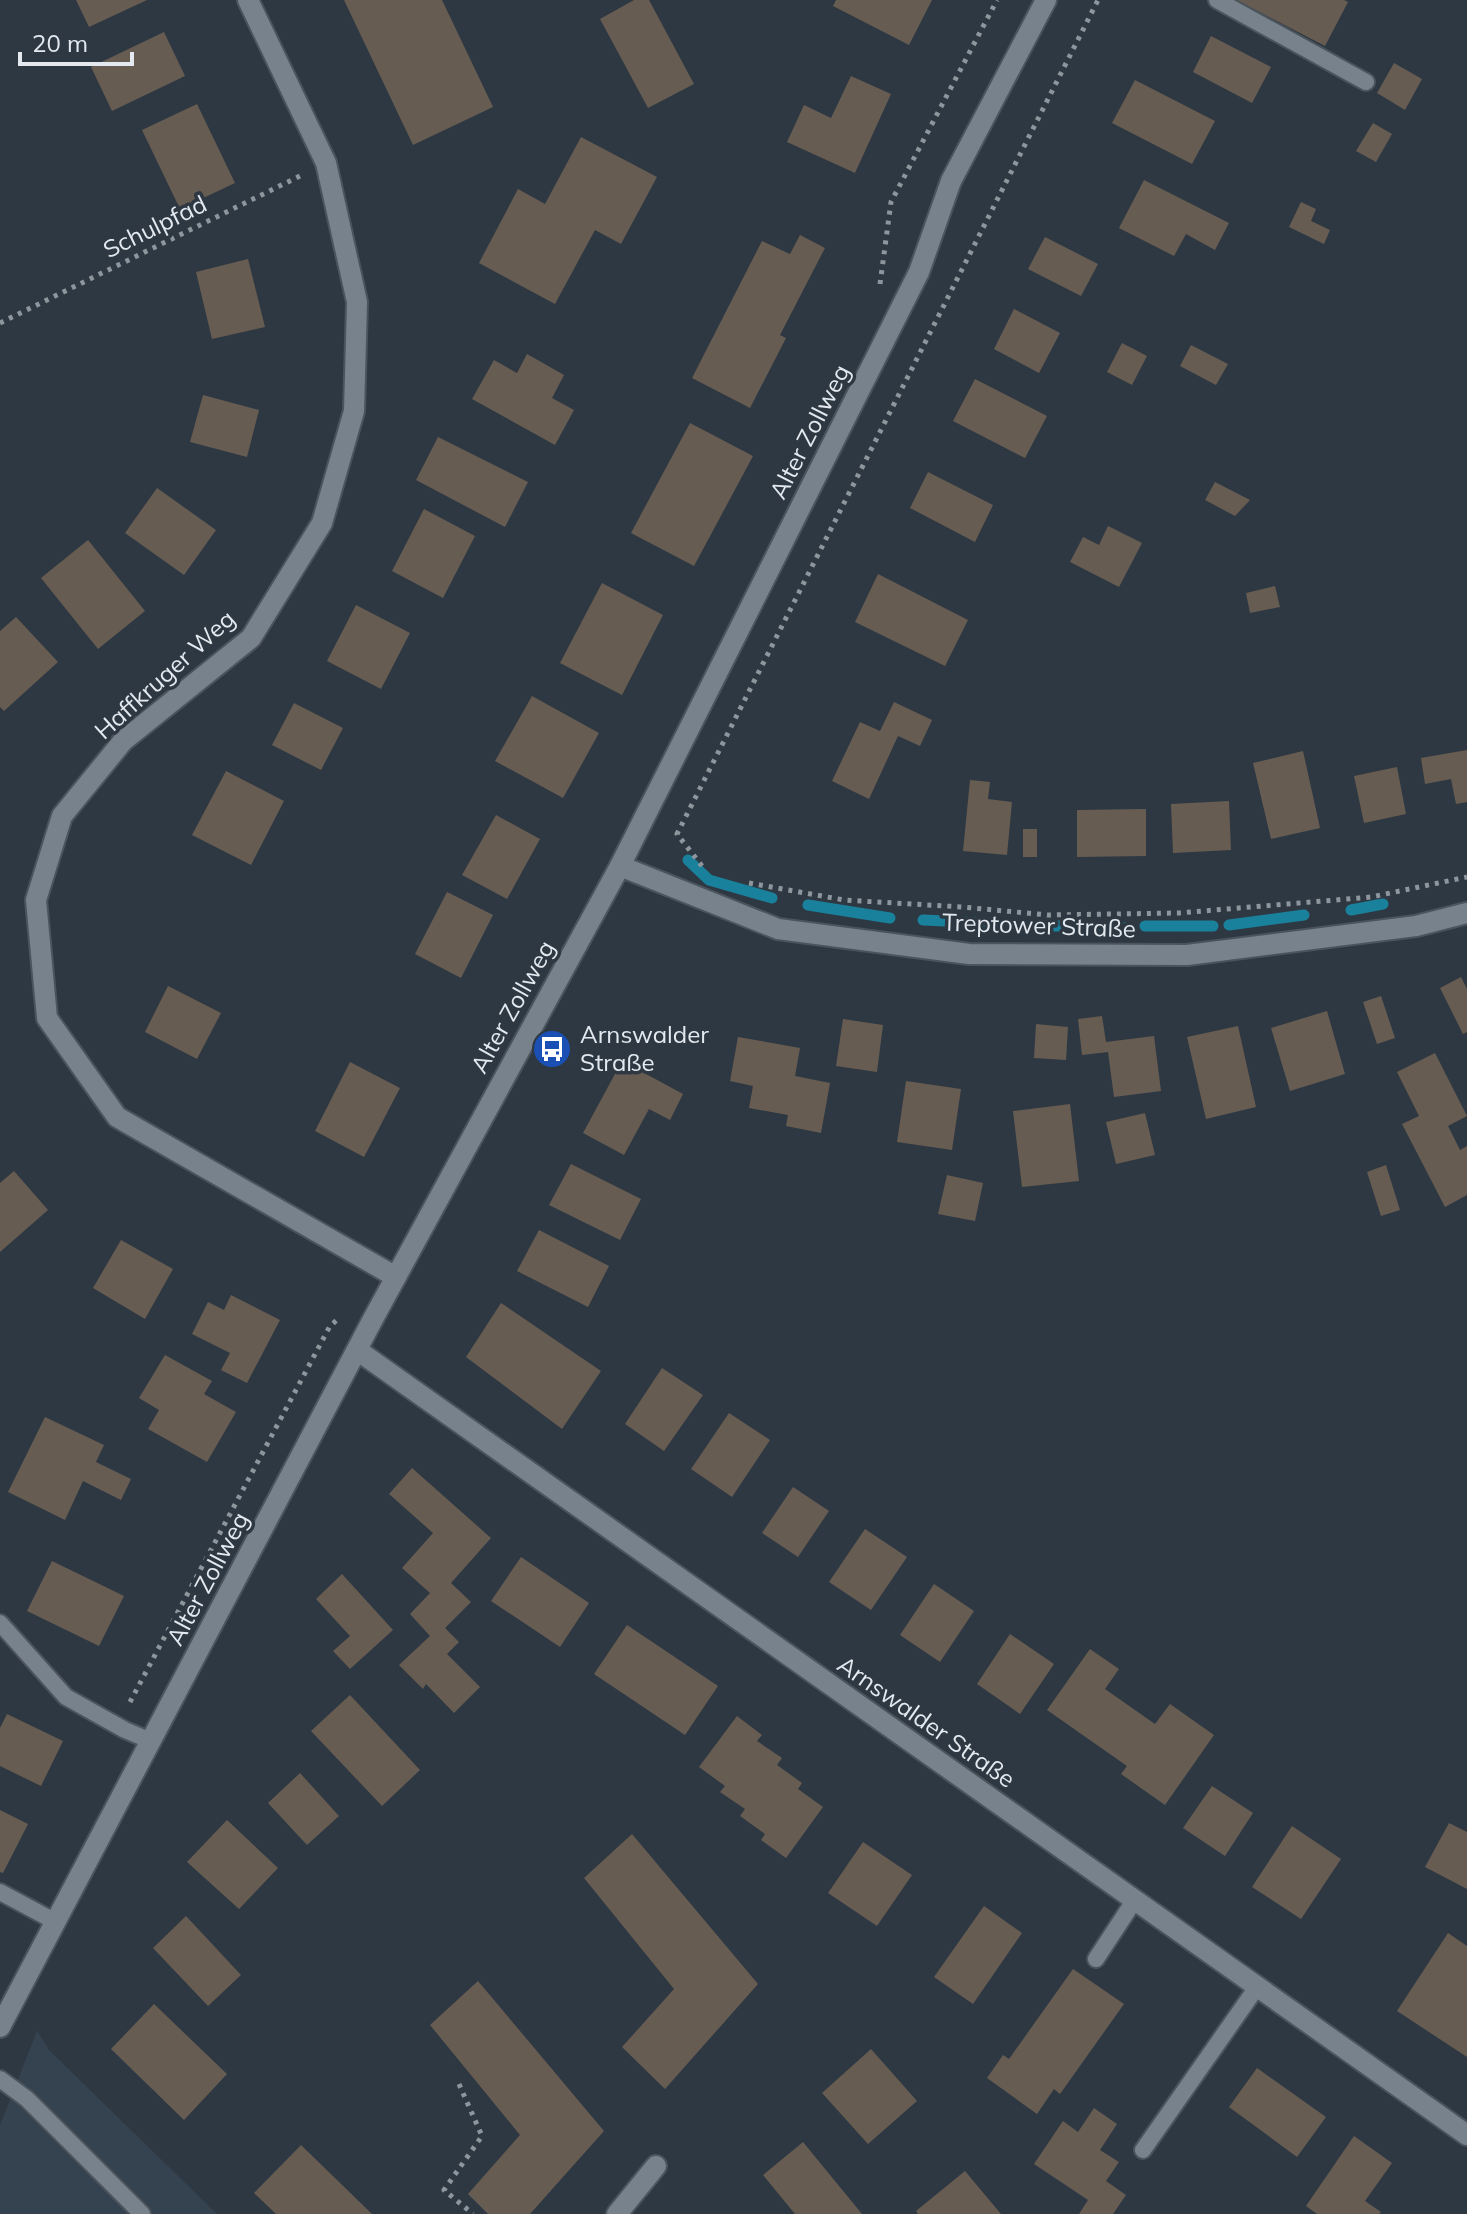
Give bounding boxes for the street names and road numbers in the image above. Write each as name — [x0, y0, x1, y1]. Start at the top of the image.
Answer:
street label: Schulpfad — [98, 188, 211, 264]
street label: Alter Zollweg — [762, 359, 856, 504]
street label: Haffkruger Weg — [88, 603, 241, 745]
street label: Treptower Straße — [942, 907, 1136, 943]
street label: Alter Zollweg — [463, 935, 561, 1078]
street label: Alter Zollweg — [159, 1507, 255, 1650]
street label: Arnswalder Straße — [832, 1649, 1021, 1794]

